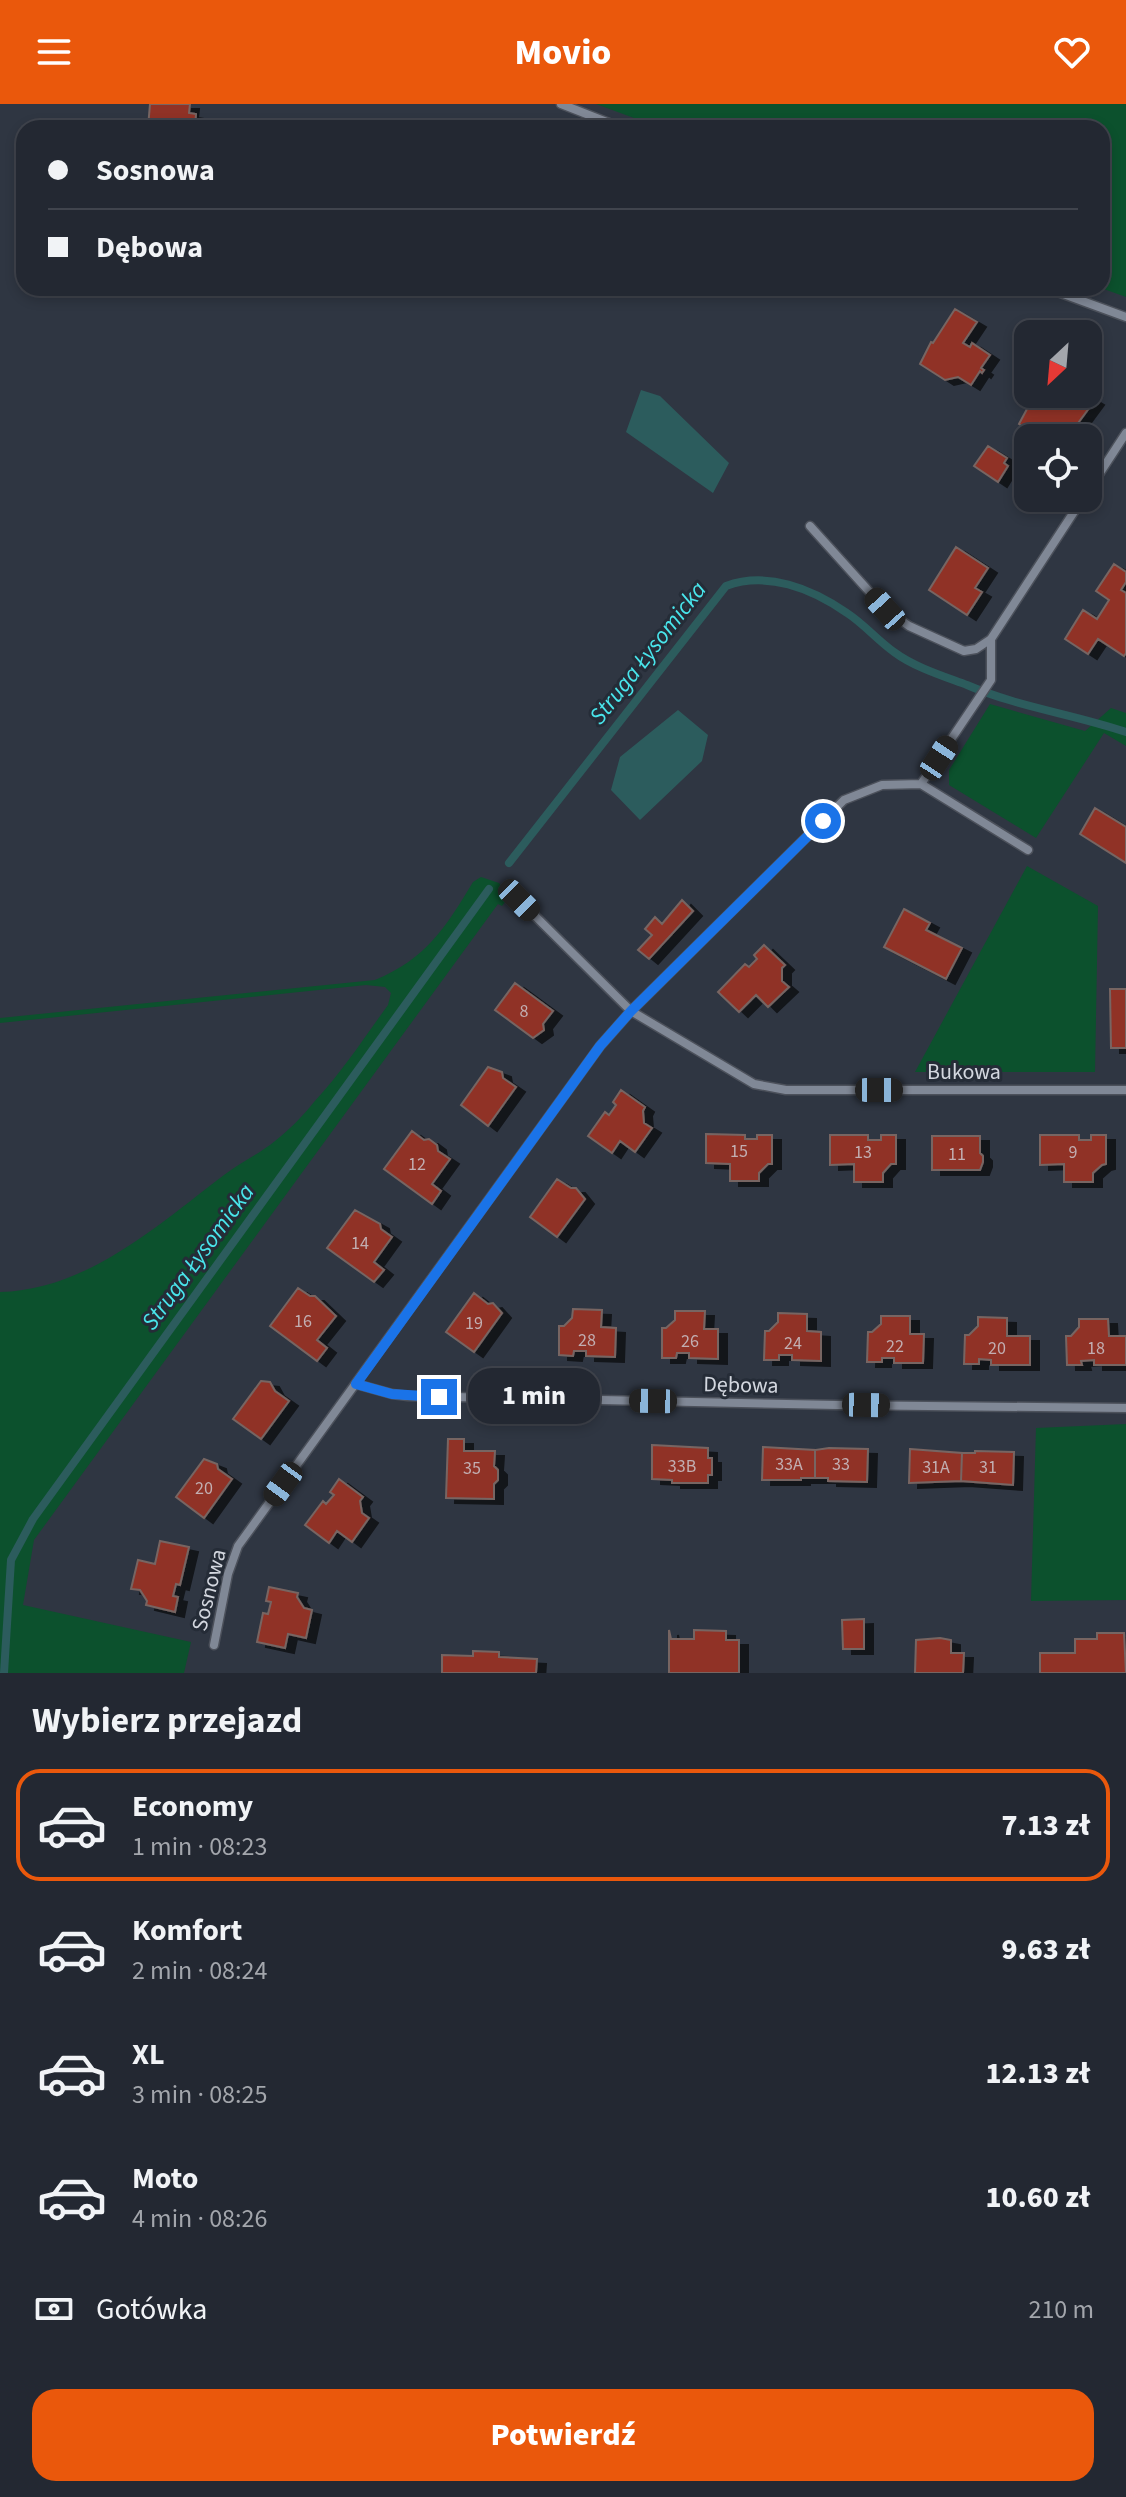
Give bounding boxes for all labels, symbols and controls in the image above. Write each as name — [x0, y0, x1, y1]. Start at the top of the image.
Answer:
text: Movio — [515, 27, 611, 78]
icon: menu — [32, 30, 76, 74]
icon: heart — [1050, 30, 1094, 74]
text: Sosnowa — [96, 149, 215, 192]
text: Dębowa — [96, 226, 203, 269]
north arrow — [1014, 320, 1102, 408]
map controls — [1014, 320, 1102, 512]
button: locate — [1014, 424, 1102, 512]
water label: Struga Łysomicka — [581, 574, 715, 732]
car — [860, 583, 910, 635]
car — [916, 731, 962, 785]
route start — [805, 803, 841, 839]
car — [494, 875, 544, 925]
house number: 8 — [520, 999, 529, 1024]
street label: Bukowa — [927, 1056, 1001, 1088]
car — [855, 1078, 903, 1102]
house number: 15 — [730, 1139, 748, 1164]
house number: 13 — [854, 1140, 872, 1165]
house number: 9 — [1069, 1140, 1078, 1165]
house number: 11 — [948, 1142, 966, 1167]
house number: 12 — [408, 1152, 426, 1177]
water label: Struga Łysomicka — [133, 1176, 263, 1337]
house number: 14 — [351, 1231, 369, 1256]
house number: 16 — [294, 1309, 312, 1334]
house number: 19 — [465, 1311, 483, 1336]
house number: 28 — [578, 1328, 596, 1353]
house number: 26 — [681, 1329, 699, 1354]
house number: 24 — [784, 1331, 802, 1356]
house number: 22 — [886, 1334, 904, 1359]
house number: 20 — [988, 1336, 1006, 1361]
house number: 18 — [1087, 1336, 1105, 1361]
street label: Dębowa — [703, 1368, 779, 1402]
callout: 1 min — [467, 1369, 599, 1425]
text: 1 min — [502, 1377, 566, 1414]
route end — [421, 1379, 457, 1415]
car — [629, 1389, 677, 1413]
car — [842, 1393, 890, 1417]
house number: 33A — [775, 1452, 803, 1477]
house number: 33 — [832, 1452, 850, 1477]
house number: 33B — [668, 1454, 696, 1479]
house number: 31A — [922, 1455, 950, 1480]
house number: 31 — [979, 1455, 997, 1480]
house number: 35 — [463, 1456, 481, 1481]
car — [259, 1458, 307, 1510]
house number: 20 — [195, 1476, 213, 1501]
street label: Sosnowa — [183, 1546, 235, 1634]
text: Wybierz przejazd — [32, 1695, 302, 1746]
text: Economy — [132, 1785, 253, 1828]
icon: car — [36, 1789, 108, 1861]
text: 7.13 zł — [1002, 1804, 1090, 1847]
text: 1 min · 08:23 — [132, 1828, 267, 1865]
text: Komfort — [132, 1909, 242, 1952]
icon: car — [36, 1913, 108, 1985]
text: 9.63 zł — [1002, 1928, 1090, 1971]
text: 2 min · 08:24 — [132, 1952, 267, 1989]
text: XL — [132, 2033, 165, 2076]
icon: car — [36, 2037, 108, 2109]
text: 12.13 zł — [986, 2052, 1090, 2095]
text: 3 min · 08:25 — [132, 2076, 267, 2113]
text: Moto — [132, 2157, 198, 2200]
icon: car — [36, 2161, 108, 2233]
text: 10.60 zł — [986, 2176, 1090, 2219]
text: 4 min · 08:26 — [132, 2200, 267, 2237]
icon: cash — [32, 2287, 76, 2331]
text: Gotówka — [96, 2288, 207, 2331]
text: 210 m — [1028, 2291, 1094, 2328]
button: Potwierdź — [32, 2389, 1094, 2481]

